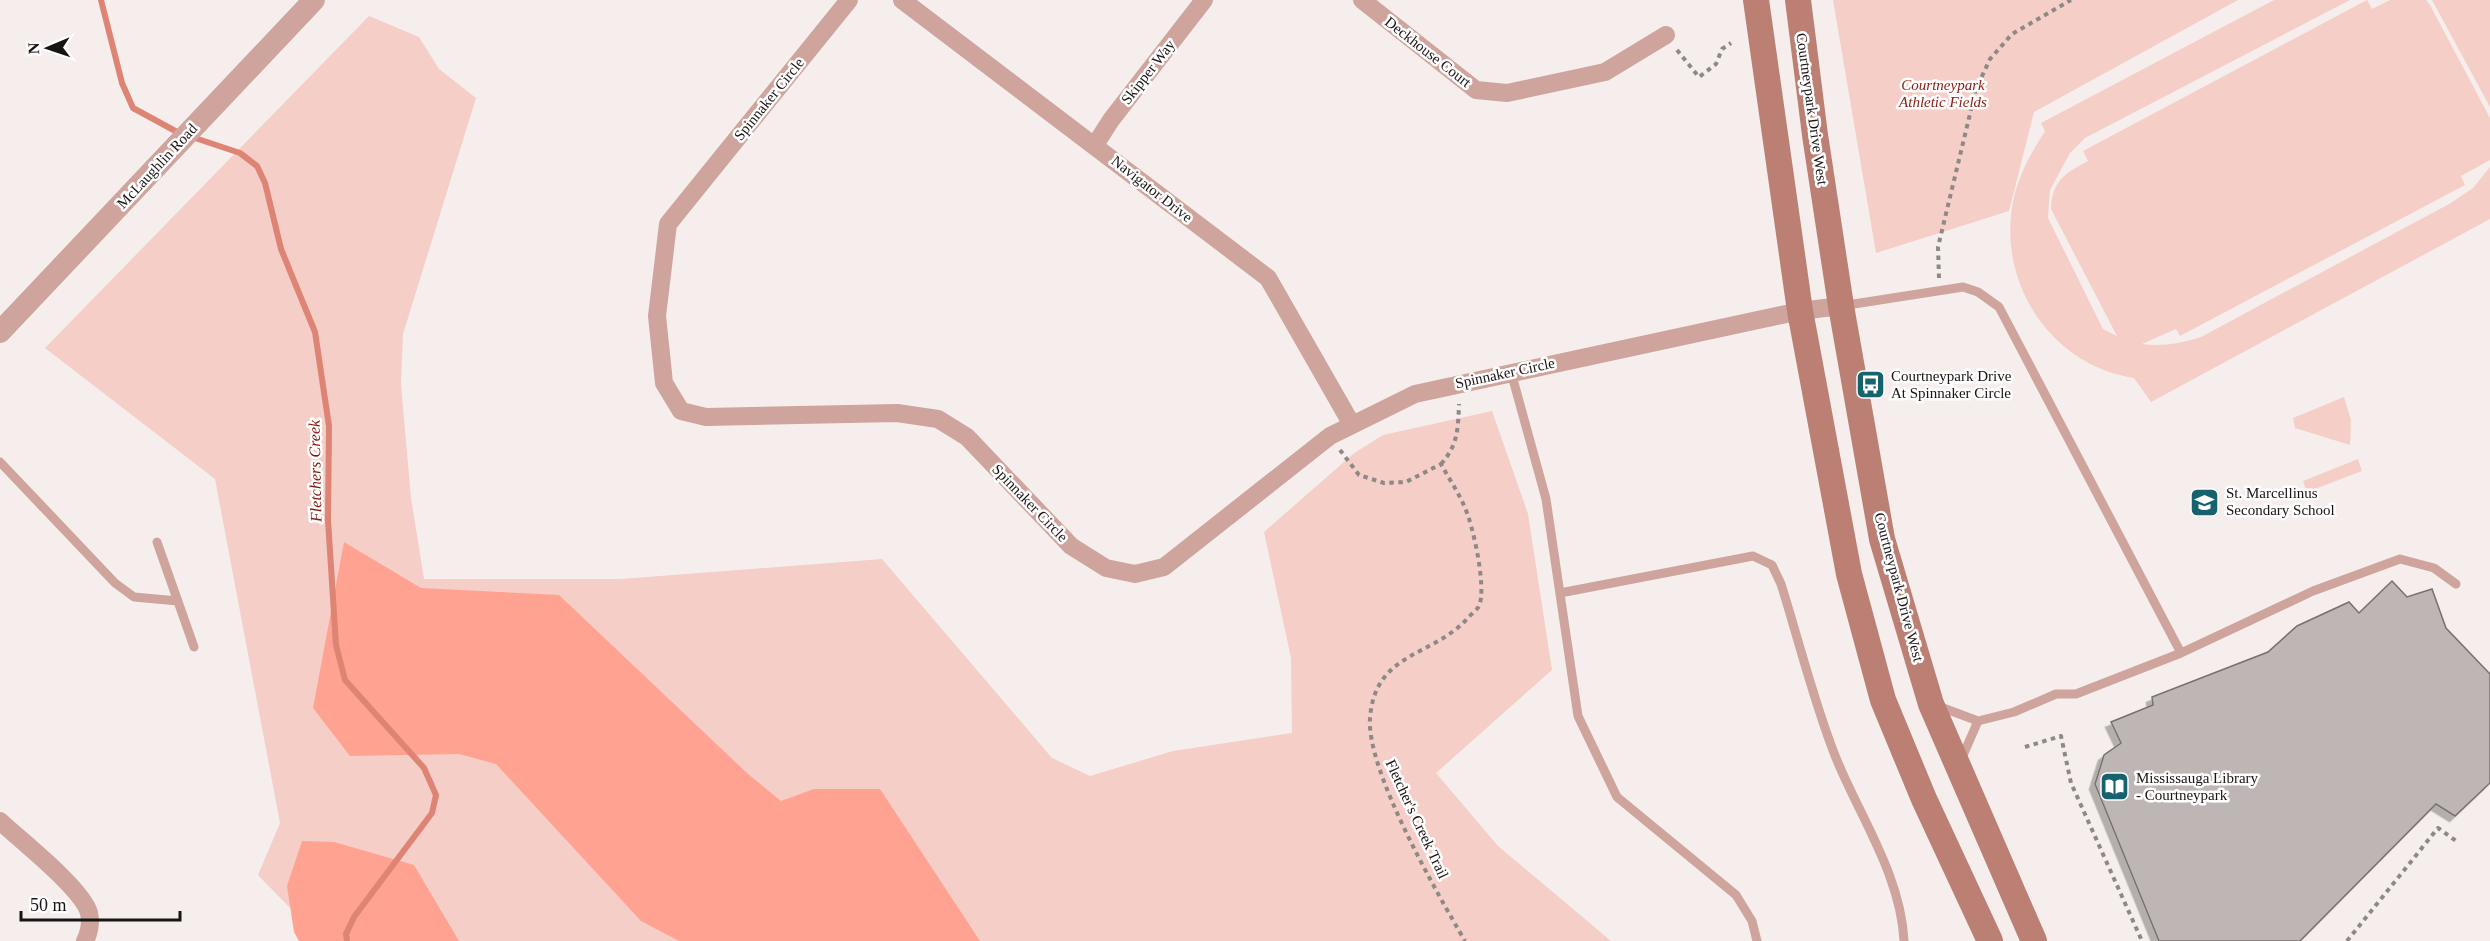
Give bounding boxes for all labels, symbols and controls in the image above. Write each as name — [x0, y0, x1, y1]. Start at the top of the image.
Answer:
street label: Deckhouse Court — [1382, 14, 1475, 91]
north arrow — [18, 18, 78, 78]
street label: Courtneypark Drive West — [1793, 32, 1831, 187]
street label: Skipper Way — [1118, 36, 1178, 107]
text: N — [25, 42, 42, 55]
street label: Spinnaker Circle — [731, 54, 807, 143]
park label: Courtneypark Athletic Fields — [1898, 77, 1987, 110]
street label: McLaughlin Road — [114, 120, 201, 212]
street label: Navigator Drive — [1109, 153, 1196, 226]
street label: Spinnaker Circle — [1454, 355, 1556, 391]
place label: Courtneypark Drive At Spinnaker Circle — [1891, 368, 2012, 401]
bus stop icon: Courtneypark Drive At Spinnaker Circle — [1854, 369, 1886, 401]
water label: Fletchers Creek — [306, 419, 324, 523]
street label: Spinnaker Circle — [989, 461, 1071, 545]
place label: St. Marcellinus Secondary School — [2226, 485, 2335, 518]
school or university icon: St. Marcellinus Secondary School — [2189, 486, 2221, 518]
street label: Courtneypark Drive West — [1871, 511, 1927, 664]
street label: Fletcher's Creek Trail — [1382, 757, 1452, 881]
place label: Mississauga Library - Courtneypark — [2136, 770, 2259, 803]
library icon: Mississauga Library - Courtneypark — [2099, 771, 2131, 803]
scale bar — [21, 884, 180, 922]
text: 50 m — [30, 895, 67, 915]

